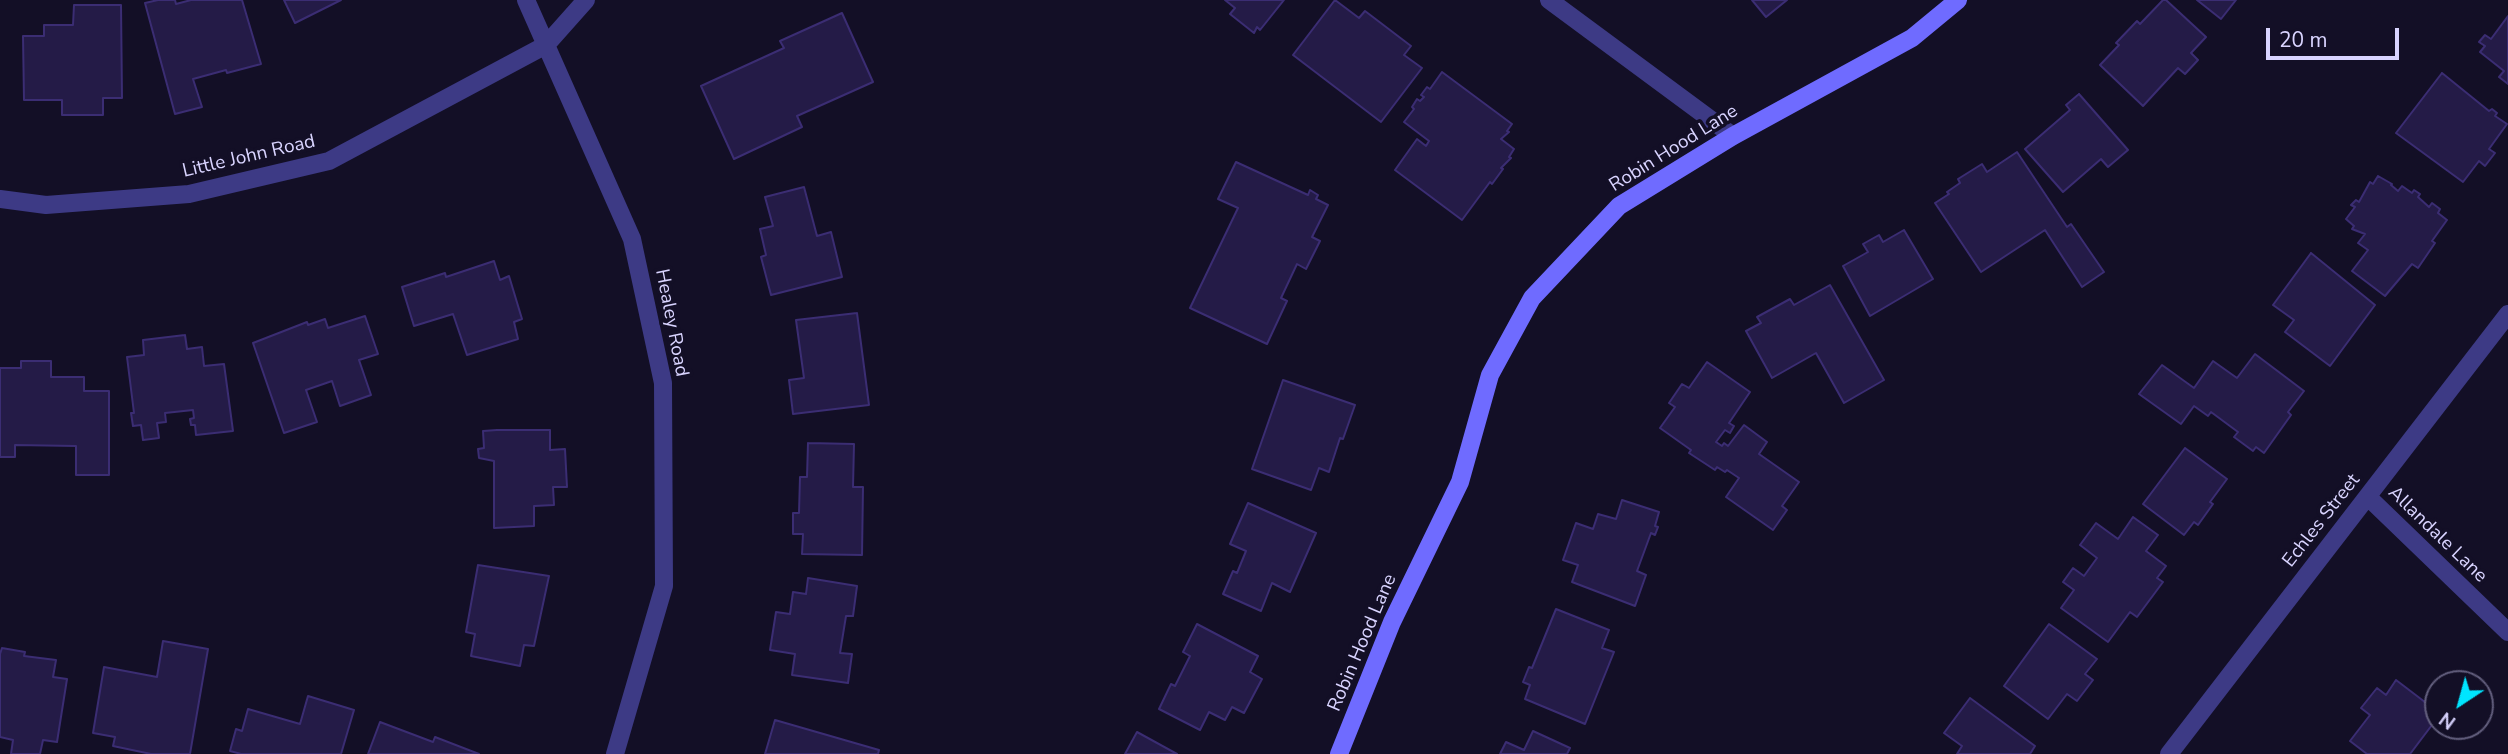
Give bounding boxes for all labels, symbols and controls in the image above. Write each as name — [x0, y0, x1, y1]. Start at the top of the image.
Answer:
scale bar — [2270, 14, 2403, 58]
text: 20 m — [2279, 26, 2328, 54]
street label: Robin Hood Lane — [1606, 100, 1742, 198]
street label: Little John Road — [180, 131, 318, 183]
street label: Healey Road — [649, 267, 693, 379]
street label: Echles Street — [2279, 470, 2365, 572]
street label: Allandale Lane — [2383, 482, 2491, 588]
street label: Robin Hood Lane — [1324, 571, 1402, 715]
north arrow — [2424, 670, 2494, 740]
text: N — [2434, 706, 2461, 735]

